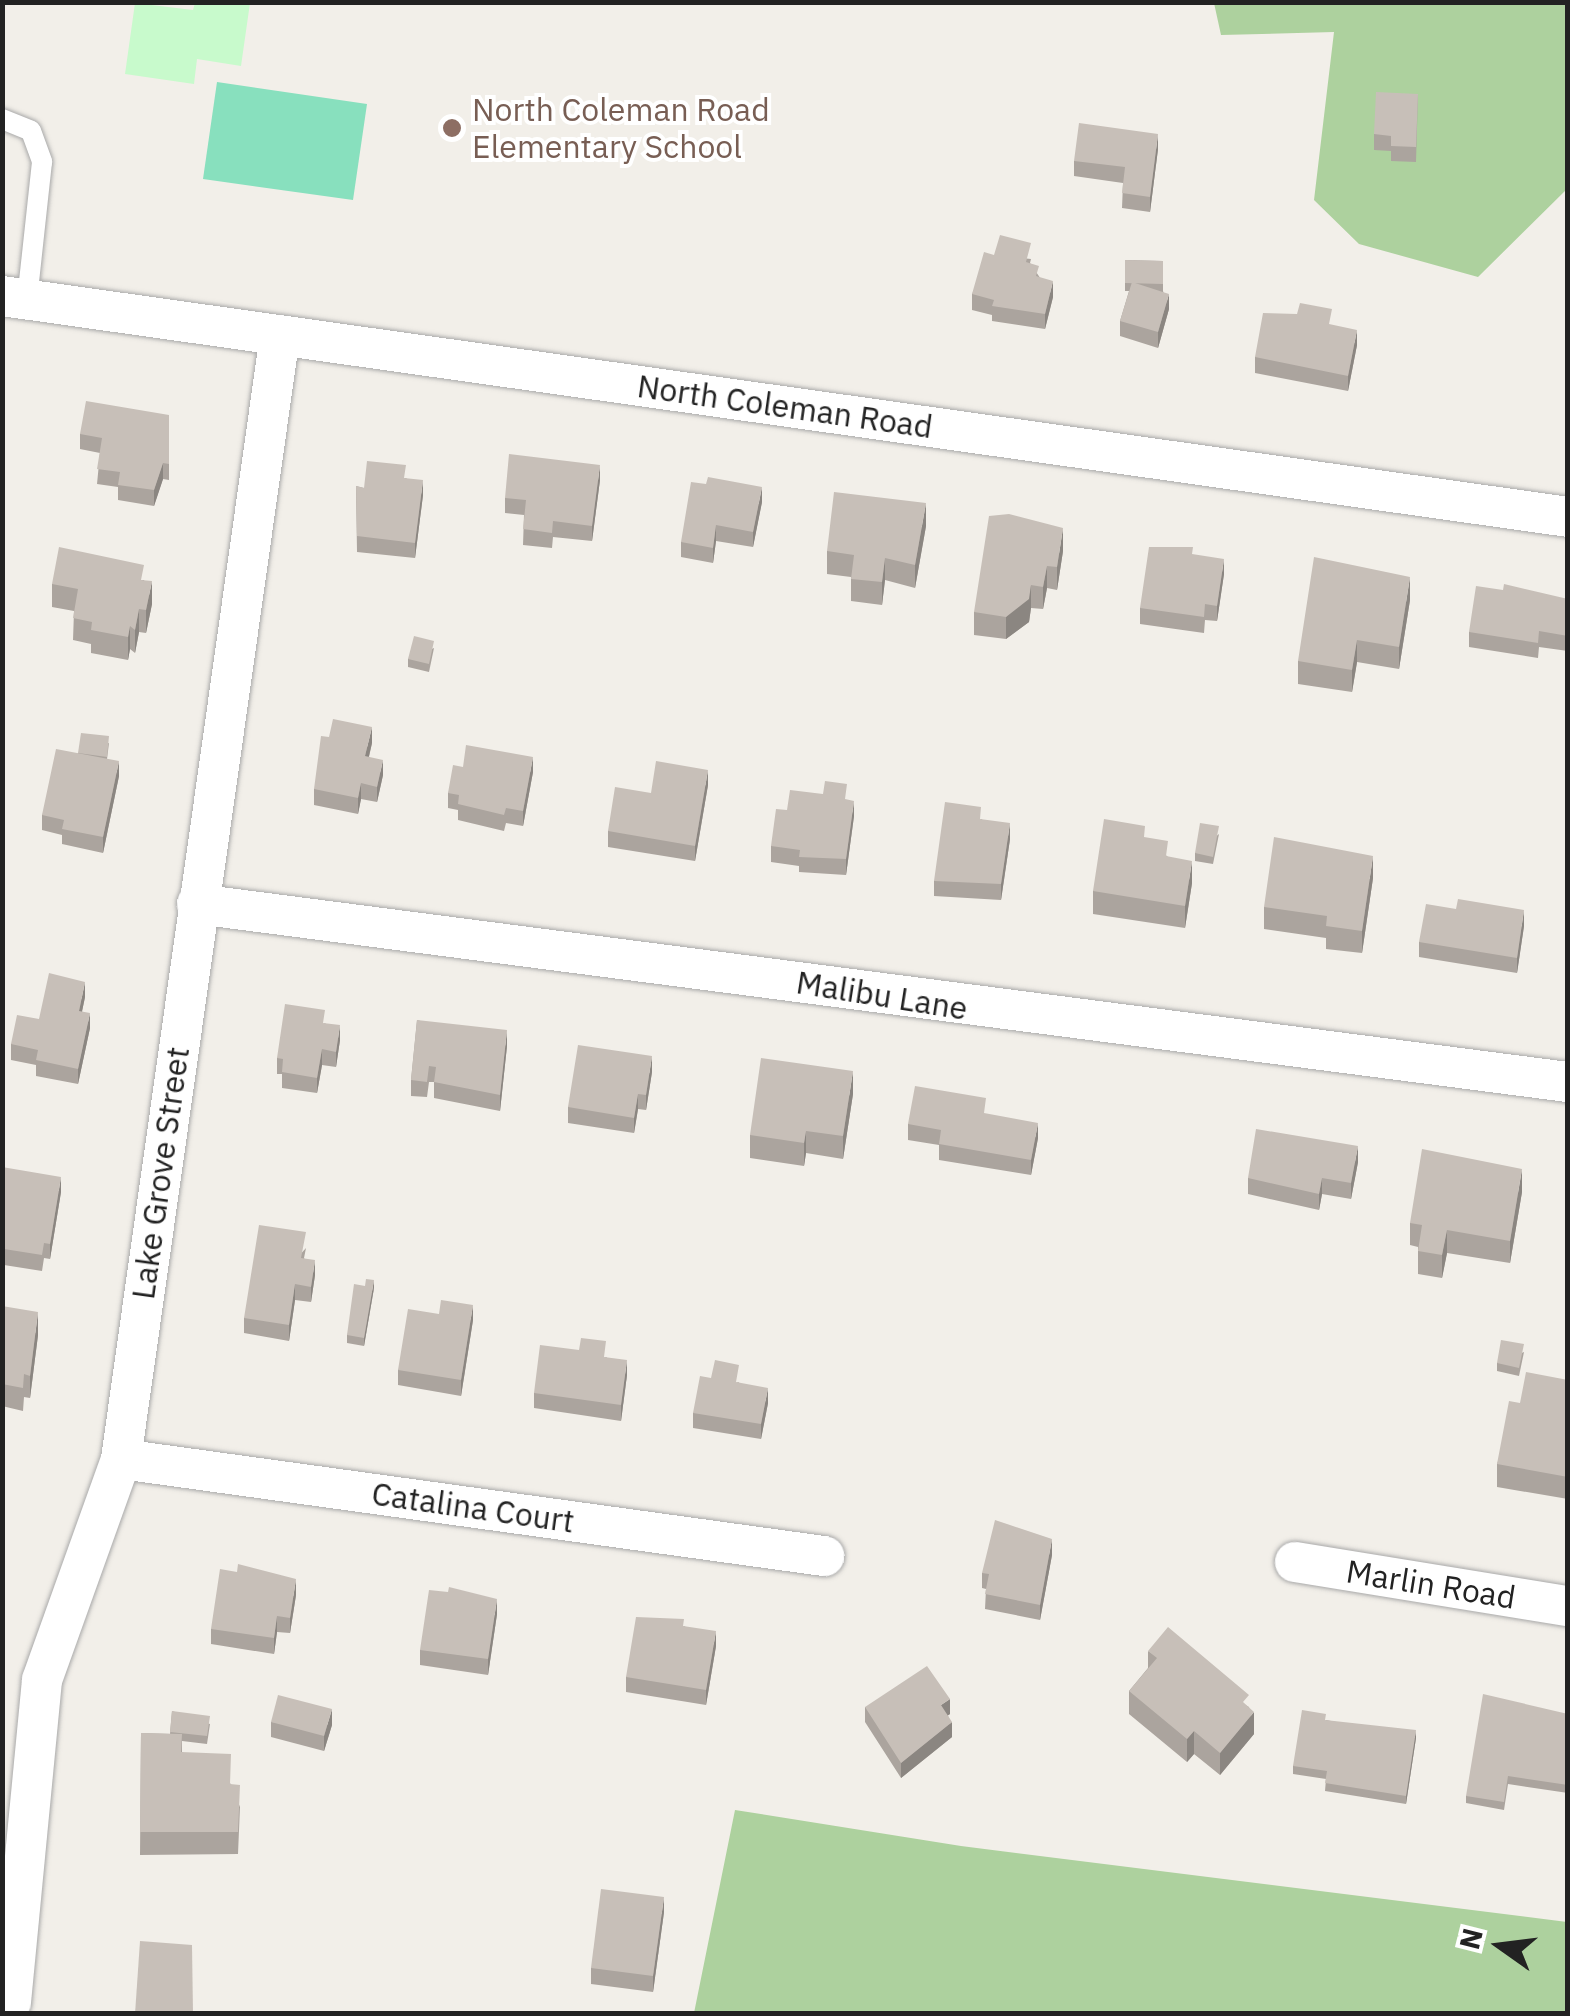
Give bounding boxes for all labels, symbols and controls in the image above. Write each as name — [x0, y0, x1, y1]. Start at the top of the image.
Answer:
place label: North Coleman Road Elementary School — [472, 91, 770, 166]
marker: North Coleman Road Elementary School — [441, 117, 463, 139]
street label: North Coleman Road — [635, 366, 935, 446]
street label: Malibu Lane — [794, 963, 970, 1027]
street label: Lake Grove Street — [123, 1044, 197, 1302]
street label: Catalina Court — [369, 1474, 577, 1540]
street label: Marlin Road — [1344, 1552, 1518, 1616]
north arrow — [1450, 1896, 1550, 1996]
text: N — [1450, 1924, 1491, 1953]

